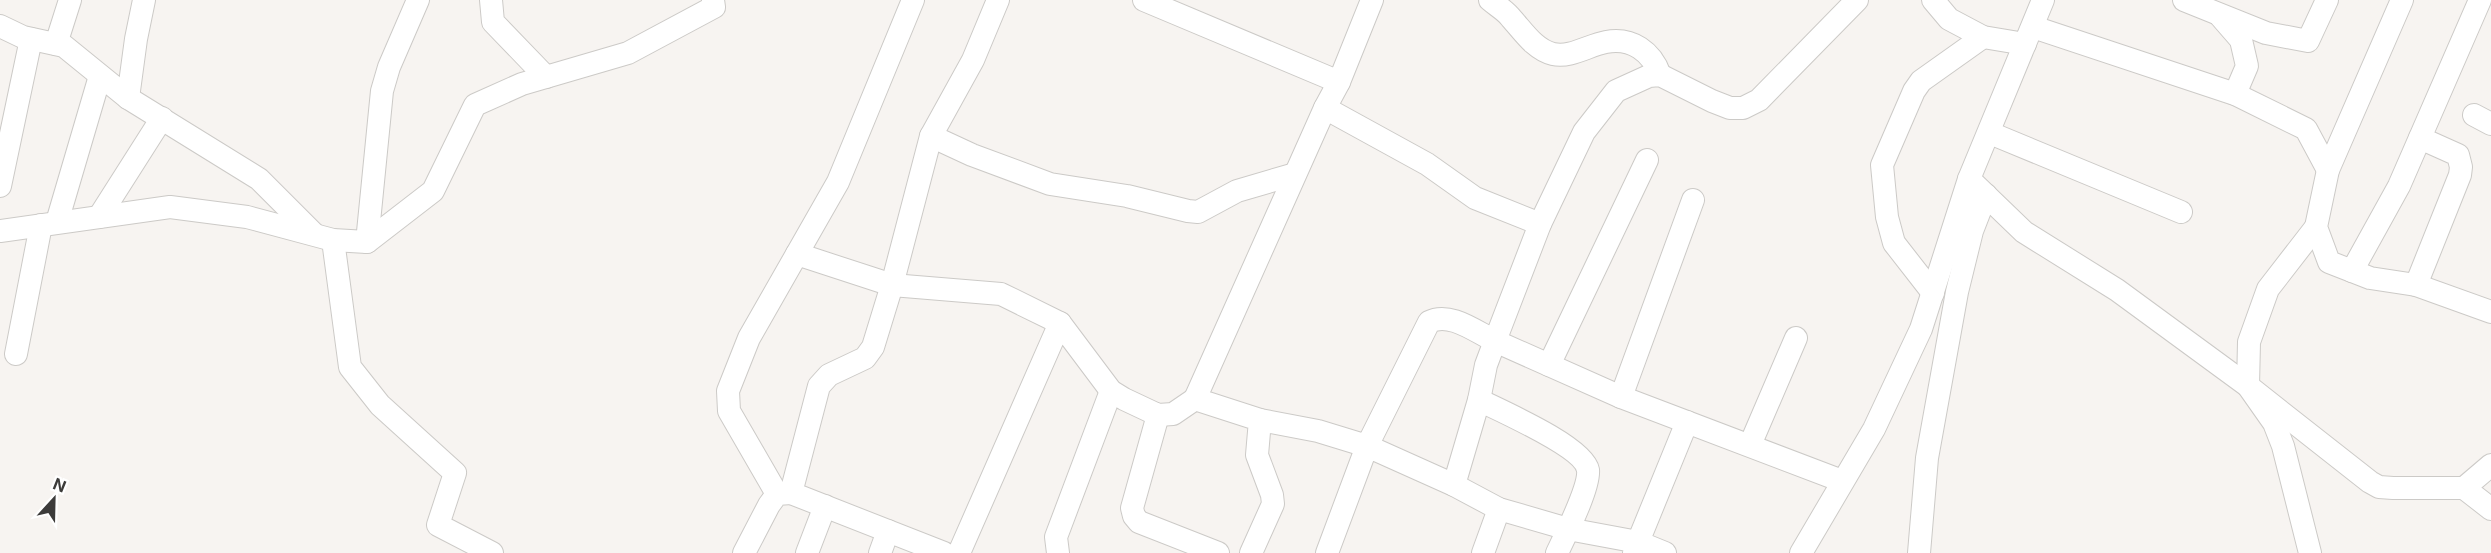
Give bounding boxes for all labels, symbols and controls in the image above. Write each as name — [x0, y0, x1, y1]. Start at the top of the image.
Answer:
north arrow — [24, 469, 84, 529]
text: N — [50, 474, 69, 497]

